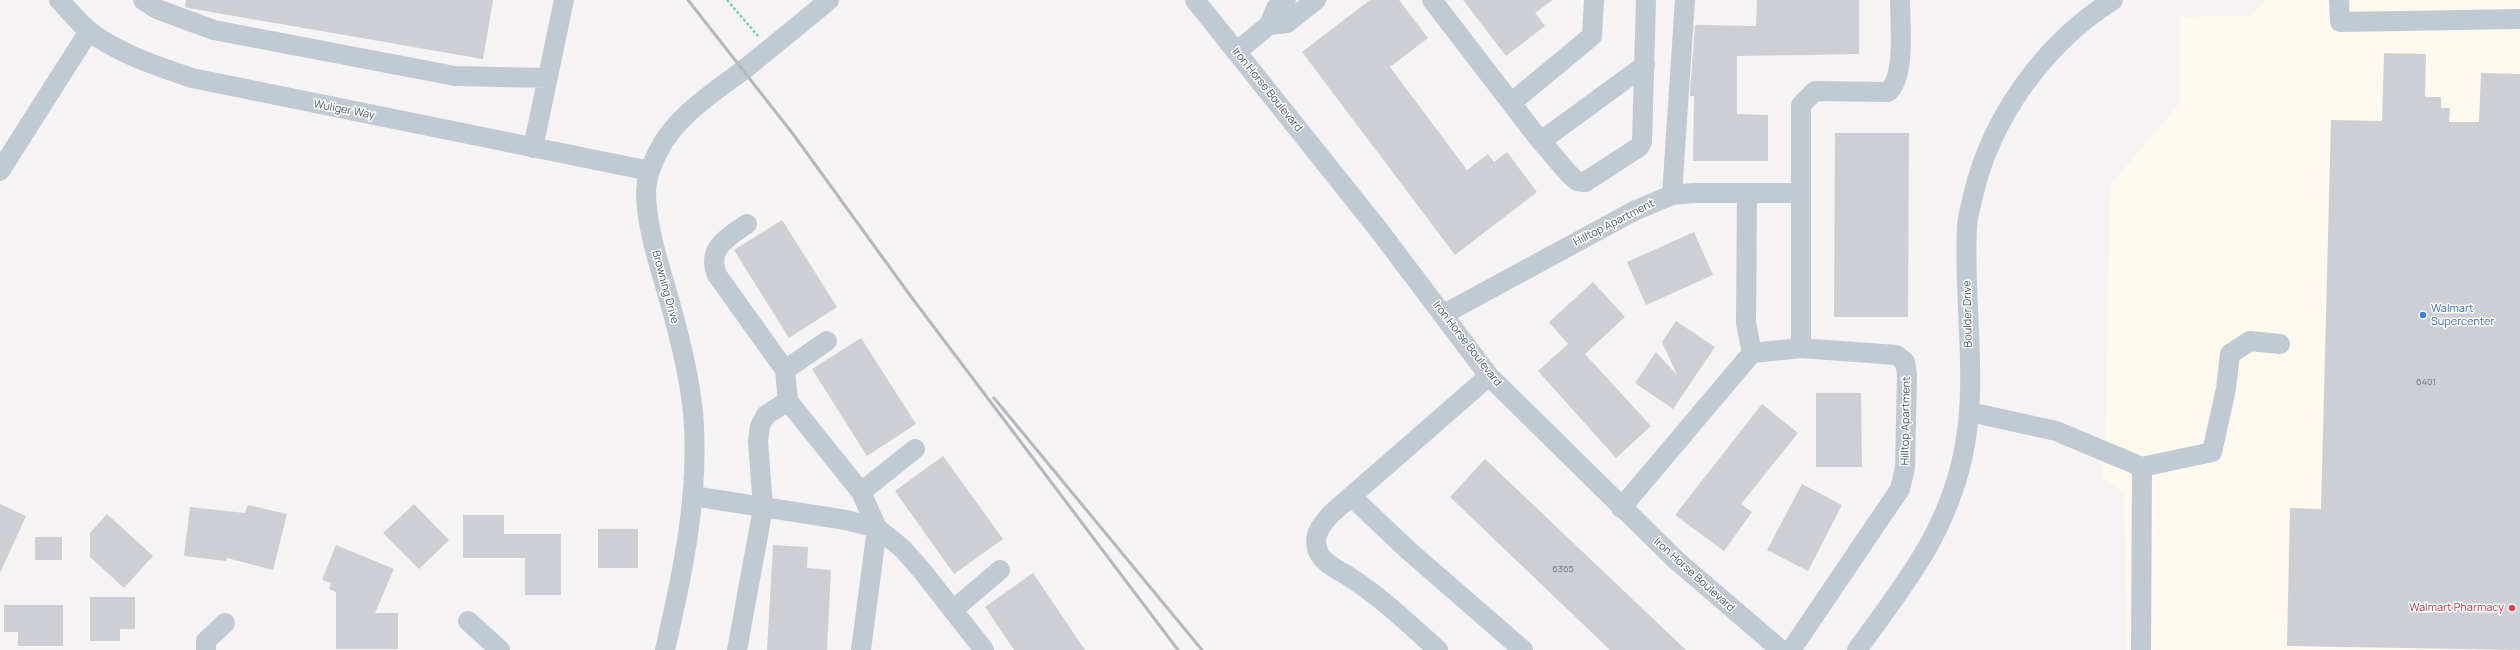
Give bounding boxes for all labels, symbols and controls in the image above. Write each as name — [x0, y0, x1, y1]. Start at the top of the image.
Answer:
street label: Iron Horse Boulevard — [1229, 45, 1305, 135]
street label: Wuliger Way — [312, 98, 376, 122]
street label: Hilltop Apartment — [1571, 197, 1657, 249]
street label: Browning Drive — [649, 249, 681, 325]
street label: Boulder Drive — [1961, 280, 1975, 348]
street label: Iron Horse Boulevard — [1430, 299, 1504, 389]
place label: Walmart Supercenter — [2431, 302, 2494, 328]
marker: Walmart Supercenter — [2418, 310, 2428, 320]
street label: Hilltop Apartment — [1899, 376, 1913, 466]
house number: 6401 — [2416, 377, 2436, 387]
street label: Iron Horse Boulevard — [1651, 535, 1737, 615]
house number: 6365 — [1552, 564, 1574, 574]
place label: Walmart Pharmacy — [2409, 601, 2504, 615]
marker: Walmart Pharmacy — [2507, 603, 2517, 613]

